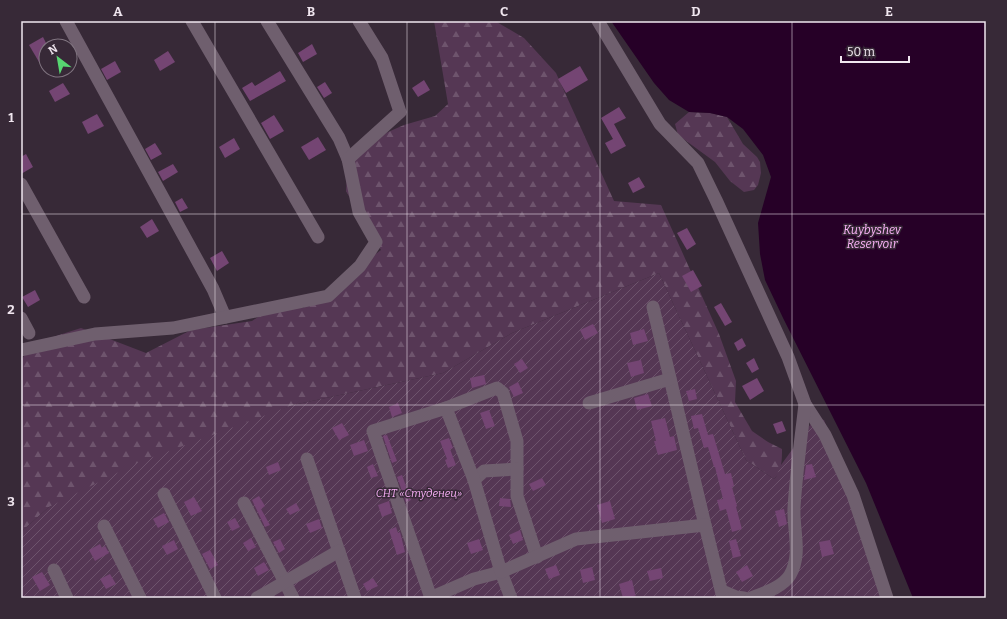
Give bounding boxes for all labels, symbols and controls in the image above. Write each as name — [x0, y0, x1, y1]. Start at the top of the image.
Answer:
text: A — [113, 4, 123, 19]
text: B — [307, 4, 315, 19]
text: C — [500, 4, 508, 19]
text: D — [691, 4, 701, 19]
text: E — [885, 4, 893, 19]
north arrow — [38, 38, 78, 78]
scale bar — [841, 38, 909, 64]
text: N — [46, 42, 61, 58]
text: 50 m — [847, 45, 876, 59]
text: 1 — [8, 110, 14, 125]
water label: Kuybyshev Reservoir — [843, 223, 902, 251]
text: 2 — [7, 302, 15, 317]
park label: СНТ «Студенец» — [376, 487, 462, 500]
text: 3 — [7, 494, 15, 509]

